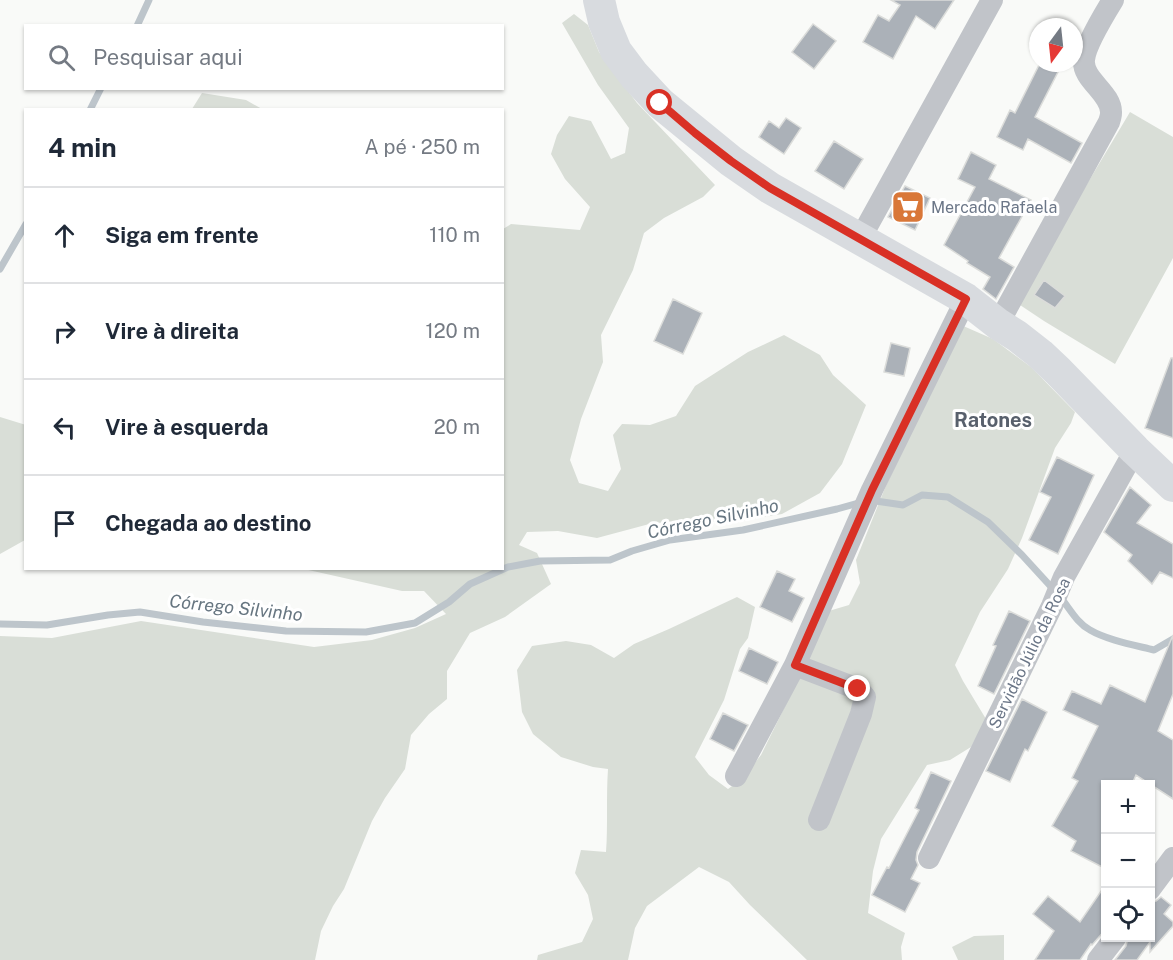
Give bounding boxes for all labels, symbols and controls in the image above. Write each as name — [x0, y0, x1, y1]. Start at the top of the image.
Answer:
north arrow — [1029, 18, 1083, 72]
search box — [24, 24, 504, 90]
icon: search — [45, 41, 78, 74]
text: Pesquisar aqui — [93, 44, 243, 70]
route start — [646, 89, 672, 115]
text: 4 min — [48, 132, 117, 163]
text: A pé · 250 m — [365, 135, 480, 159]
supermarket icon: Mercado Rafaela — [890, 189, 926, 225]
place label: Mercado Rafaela — [931, 198, 1057, 217]
icon: ahead — [48, 219, 81, 252]
text: Siga em frente — [105, 222, 259, 248]
text: 110 m — [429, 223, 480, 247]
icon: right — [48, 315, 81, 348]
text: Vire à direita — [105, 318, 239, 344]
text: 120 m — [426, 319, 480, 343]
district label: Ratones — [954, 408, 1032, 432]
icon: left — [48, 411, 81, 444]
text: Vire à esquerda — [105, 414, 269, 440]
text: 20 m — [434, 415, 480, 439]
water label: Córrego Silvinho — [645, 494, 781, 543]
icon: arrive — [48, 507, 81, 540]
text: Chegada ao destino — [105, 510, 311, 536]
street label: Servidão Júlio da Rosa — [985, 575, 1074, 732]
water label: Córrego Silvinho — [168, 590, 304, 625]
route end — [844, 675, 870, 701]
map controls — [1101, 780, 1155, 942]
button: + — [1101, 780, 1155, 834]
button: − — [1101, 834, 1155, 888]
button: locate — [1101, 888, 1155, 942]

